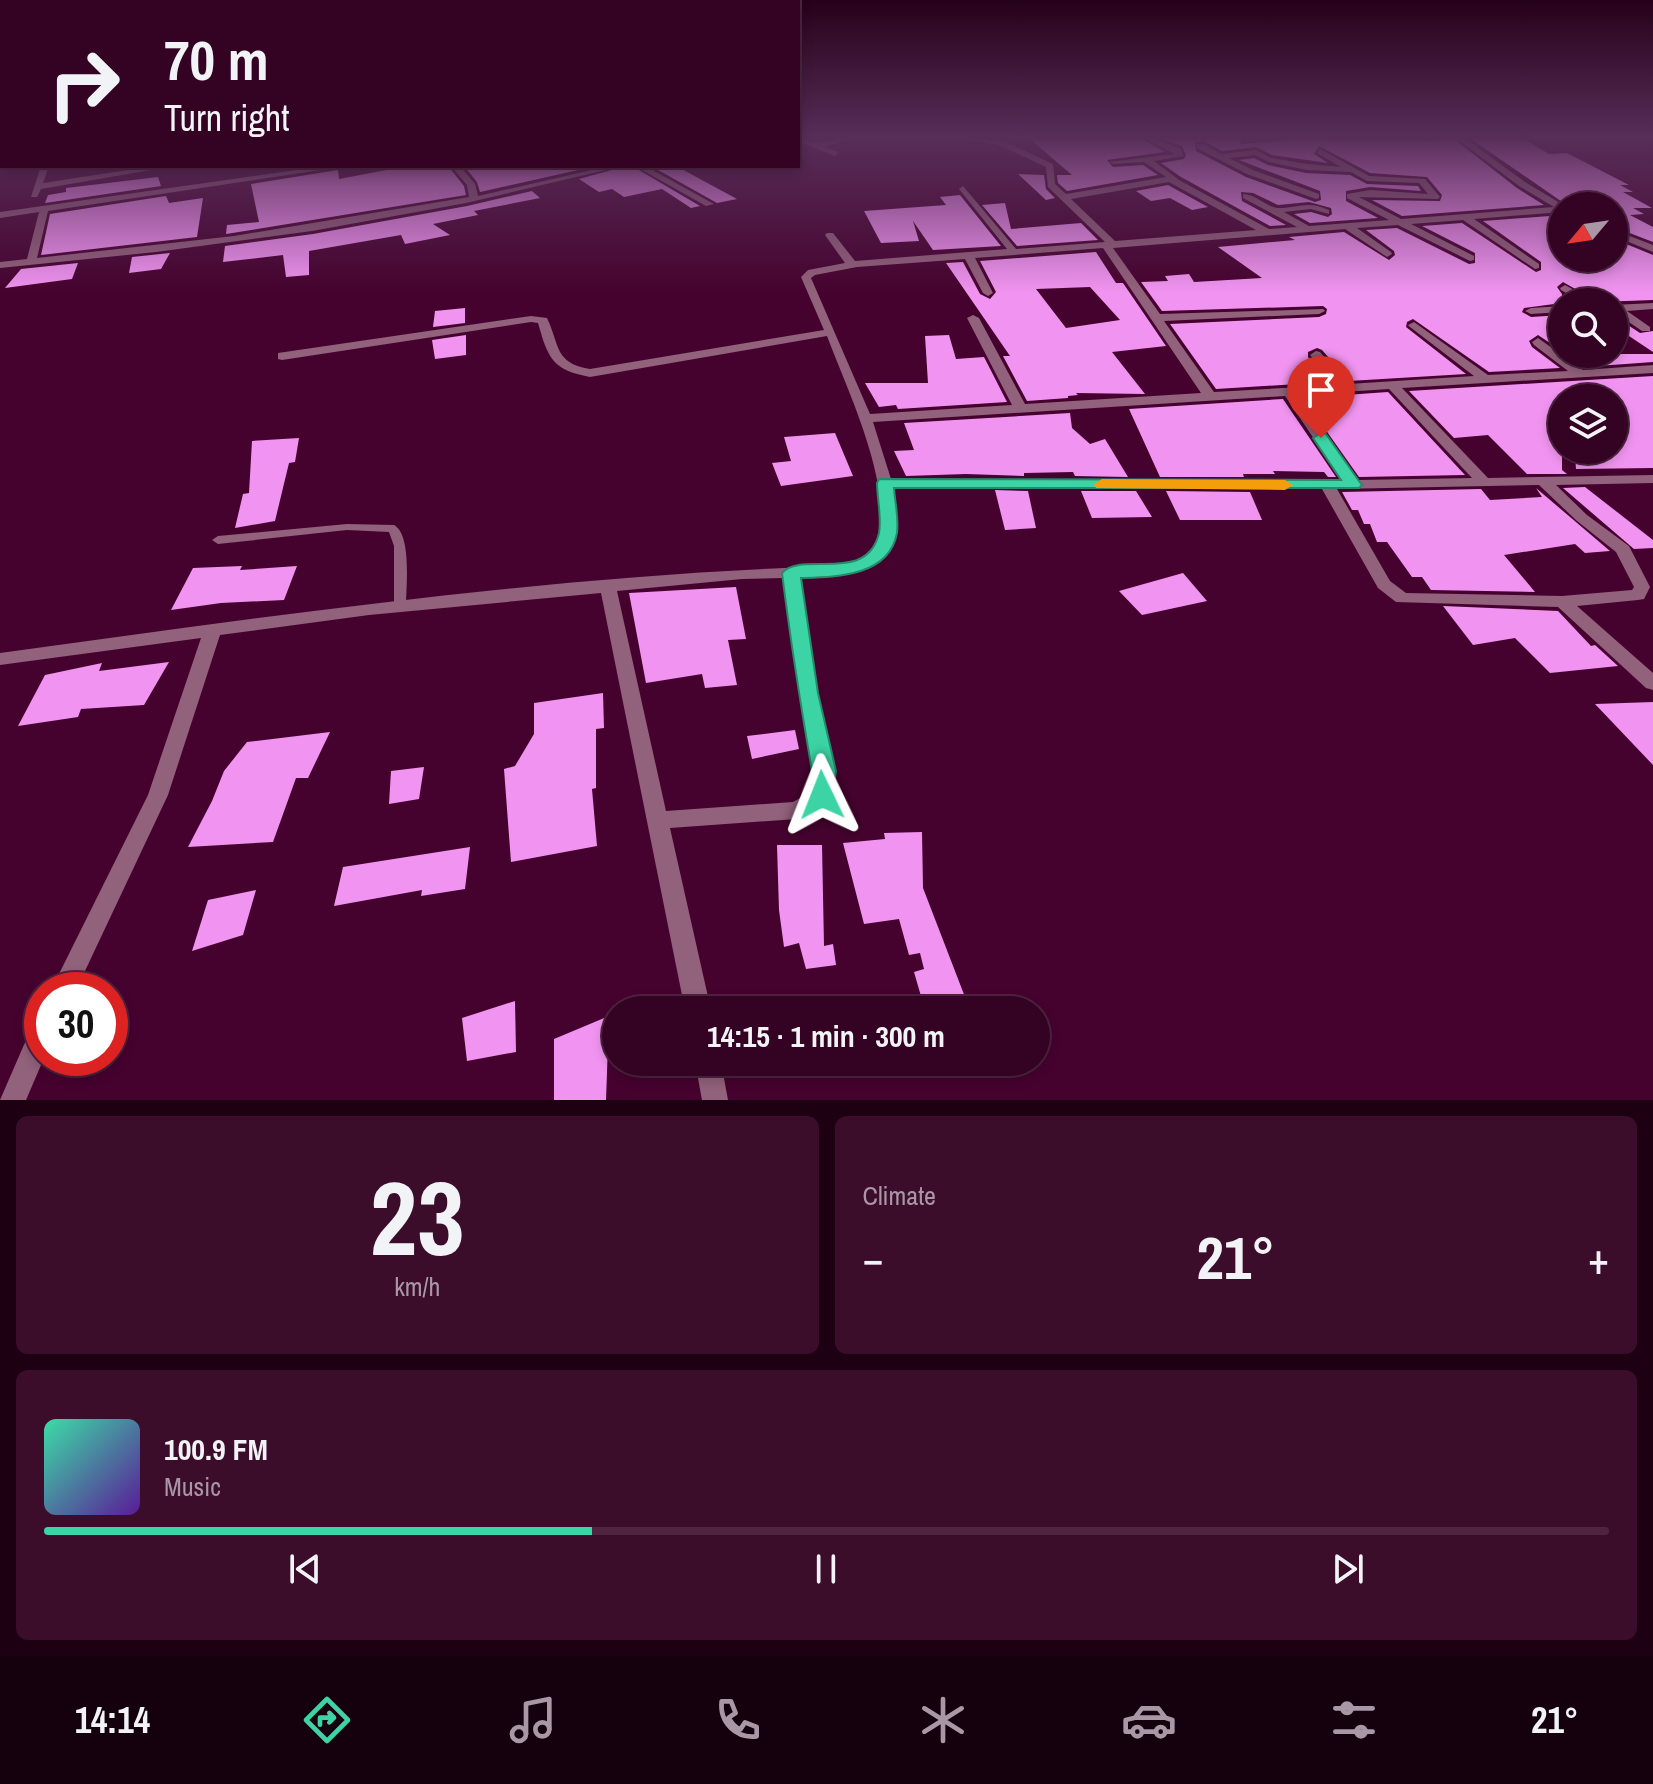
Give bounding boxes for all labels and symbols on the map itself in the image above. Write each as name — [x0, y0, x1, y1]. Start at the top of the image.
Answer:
north arrow — [1548, 192, 1628, 272]
pin — [1287, 356, 1355, 438]
position arrow — [780, 753, 864, 837]
speed limit sign: 30 — [24, 972, 128, 1076]

